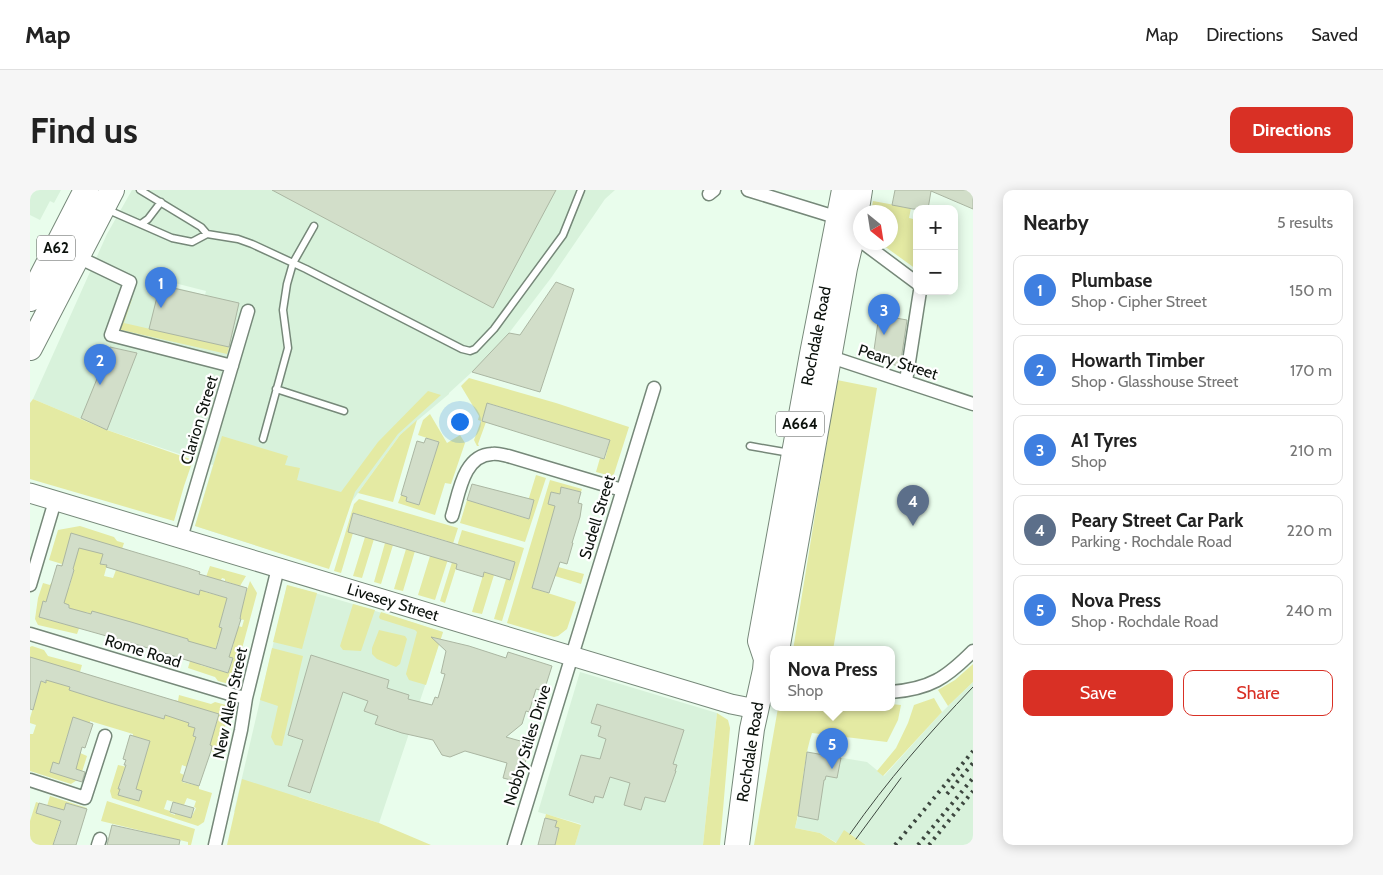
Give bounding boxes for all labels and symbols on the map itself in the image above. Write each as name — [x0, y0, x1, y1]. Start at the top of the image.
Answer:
north arrow — [853, 205, 898, 250]
road number: A62 — [37, 236, 75, 260]
pin: 1 — [145, 267, 177, 308]
street label: Rochdale Road — [797, 285, 835, 387]
pin: 3 — [868, 294, 900, 335]
street label: Peary Street — [856, 340, 941, 384]
pin: 2 — [84, 344, 116, 385]
street label: Clarion Street — [176, 373, 222, 467]
your location — [447, 409, 473, 435]
road number: A664 — [776, 412, 824, 436]
street label: Sudell Street — [575, 472, 619, 561]
pin: 4 — [897, 485, 929, 526]
street label: Livesey Street — [345, 579, 442, 625]
street label: Rome Road — [103, 630, 183, 672]
street label: New Allen Street — [209, 645, 251, 760]
street label: Nobby Stiles Drive — [500, 682, 554, 808]
street label: Rochdale Road — [733, 701, 767, 803]
pin: 5 — [816, 728, 848, 769]

